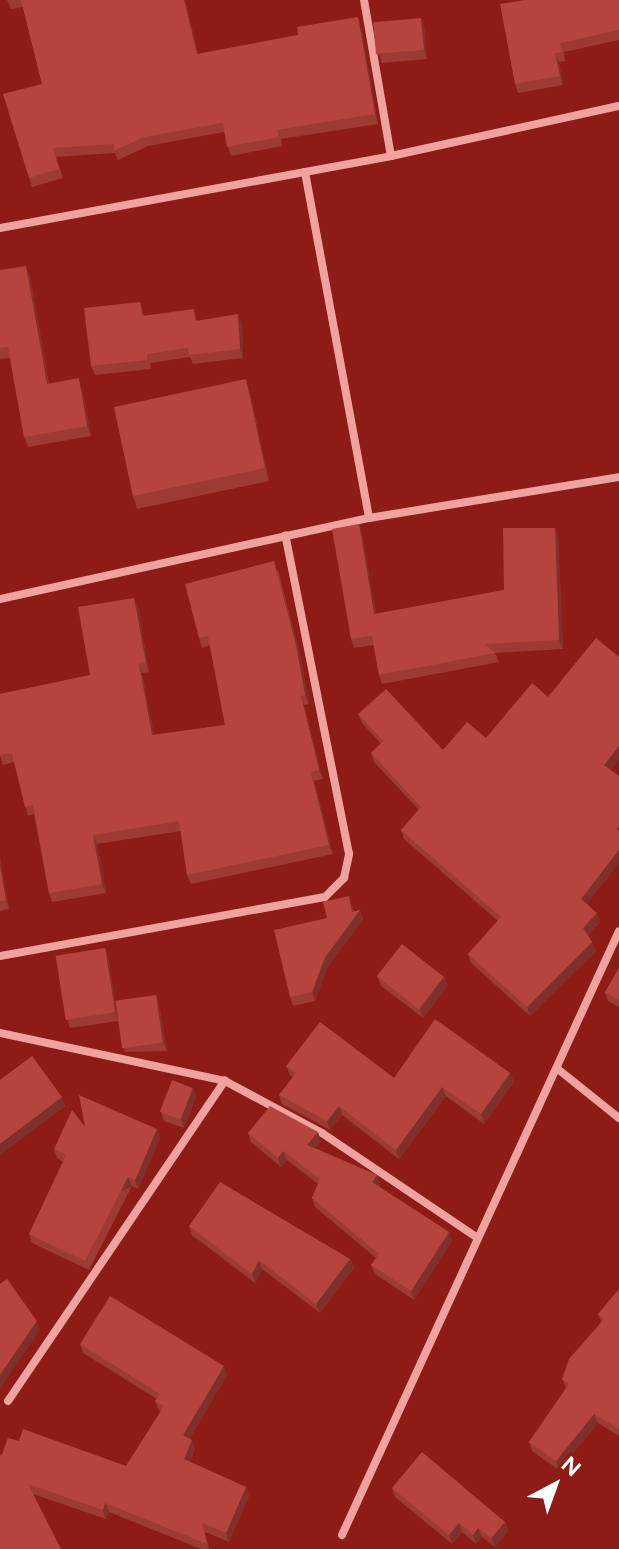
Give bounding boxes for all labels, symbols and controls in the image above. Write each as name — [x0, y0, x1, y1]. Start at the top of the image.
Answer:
north arrow — [515, 1445, 595, 1525]
text: N — [556, 1451, 586, 1482]

